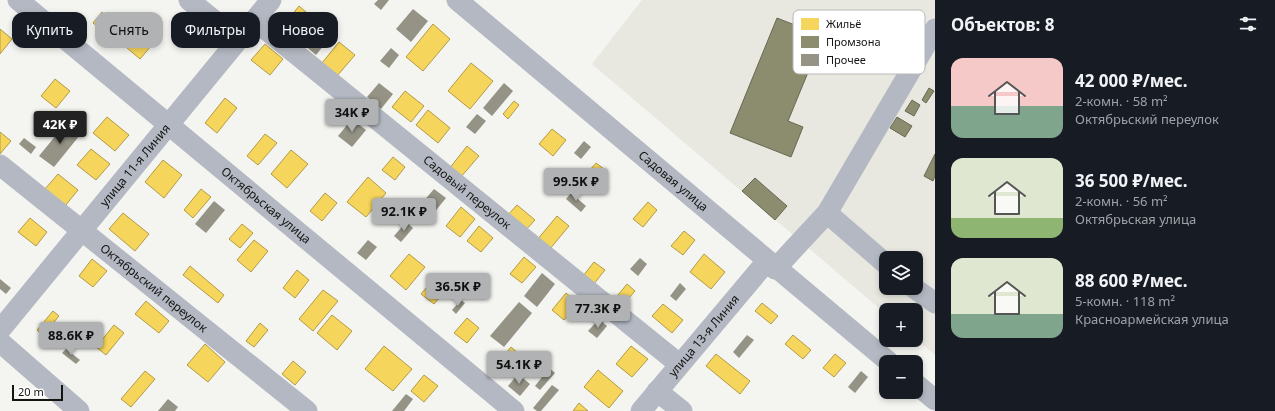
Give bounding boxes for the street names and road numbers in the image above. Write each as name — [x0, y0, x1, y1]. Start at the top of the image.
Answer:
street label: улица 11-я Линия — [96, 120, 174, 210]
street label: Садовая улица — [635, 146, 712, 215]
street label: Садовый переулок — [420, 151, 515, 233]
street label: Октябрьская улица — [218, 163, 315, 247]
street label: Октябрьский переулок — [97, 240, 212, 336]
street label: улица 13-я Линия — [664, 291, 743, 380]

